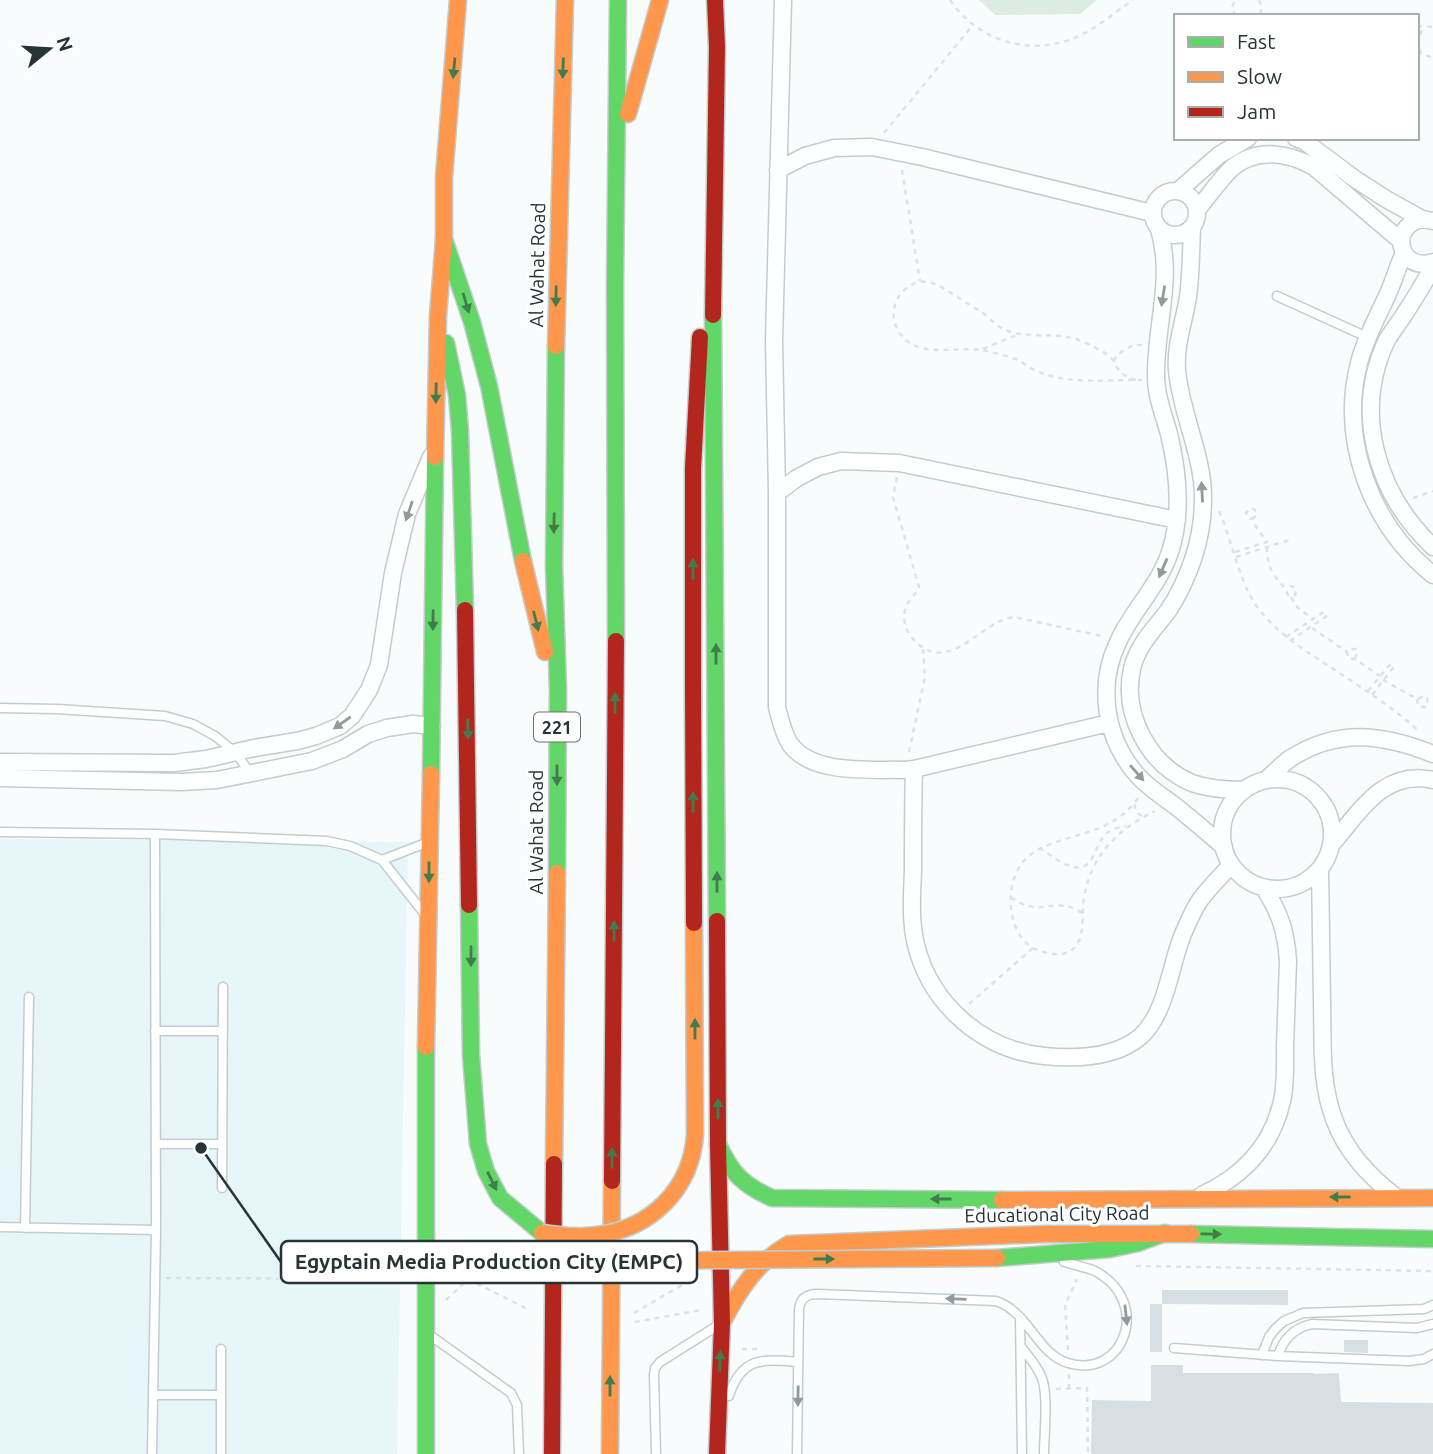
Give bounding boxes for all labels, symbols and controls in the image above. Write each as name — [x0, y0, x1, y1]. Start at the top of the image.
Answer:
north arrow — [14, 14, 84, 84]
legend — [1174, 14, 1419, 140]
text: Fast — [1237, 29, 1275, 53]
text: N — [53, 34, 78, 54]
one-way arrow — [448, 57, 459, 79]
one-way arrow — [557, 57, 568, 79]
text: Slow — [1237, 64, 1282, 88]
text: Jam — [1237, 99, 1276, 123]
street label: Al Wahat Road — [525, 202, 549, 328]
one-way arrow — [551, 285, 562, 307]
one-way arrow — [1157, 285, 1168, 307]
one-way arrow — [461, 293, 472, 314]
one-way arrow — [430, 382, 441, 404]
one-way arrow — [1197, 481, 1208, 503]
one-way arrow — [404, 500, 415, 521]
one-way arrow — [548, 512, 560, 534]
one-way arrow — [1157, 557, 1168, 578]
one-way arrow — [687, 558, 699, 580]
one-way arrow — [427, 610, 439, 632]
one-way arrow — [531, 610, 542, 632]
one-way arrow — [710, 643, 722, 665]
one-way arrow — [610, 692, 621, 714]
road number: 221 — [534, 712, 580, 742]
one-way arrow — [333, 716, 351, 730]
one-way arrow — [462, 718, 473, 740]
one-way arrow — [1129, 763, 1144, 781]
one-way arrow — [551, 764, 563, 786]
street label: Al Wahat Road — [525, 770, 547, 894]
one-way arrow — [687, 791, 699, 813]
one-way arrow — [423, 862, 435, 884]
one-way arrow — [711, 871, 723, 893]
one-way arrow — [608, 920, 620, 942]
one-way arrow — [465, 946, 476, 968]
one-way arrow — [689, 1018, 701, 1040]
one-way arrow — [712, 1098, 724, 1120]
one-way arrow — [606, 1147, 618, 1169]
one-way arrow — [486, 1171, 497, 1191]
one-way arrow — [1329, 1191, 1351, 1203]
one-way arrow — [930, 1193, 952, 1205]
street label: Educational City Road — [964, 1201, 1150, 1227]
one-way arrow — [1201, 1228, 1223, 1240]
callout: Egyptain Media Production City (EMPC) — [281, 1241, 697, 1283]
text: Egyptain Media Production City (EMPC) — [295, 1249, 683, 1273]
one-way arrow — [813, 1253, 835, 1265]
one-way arrow — [944, 1293, 966, 1304]
one-way arrow — [1121, 1304, 1132, 1326]
one-way arrow — [715, 1350, 726, 1372]
one-way arrow — [604, 1375, 616, 1397]
one-way arrow — [792, 1385, 803, 1407]

